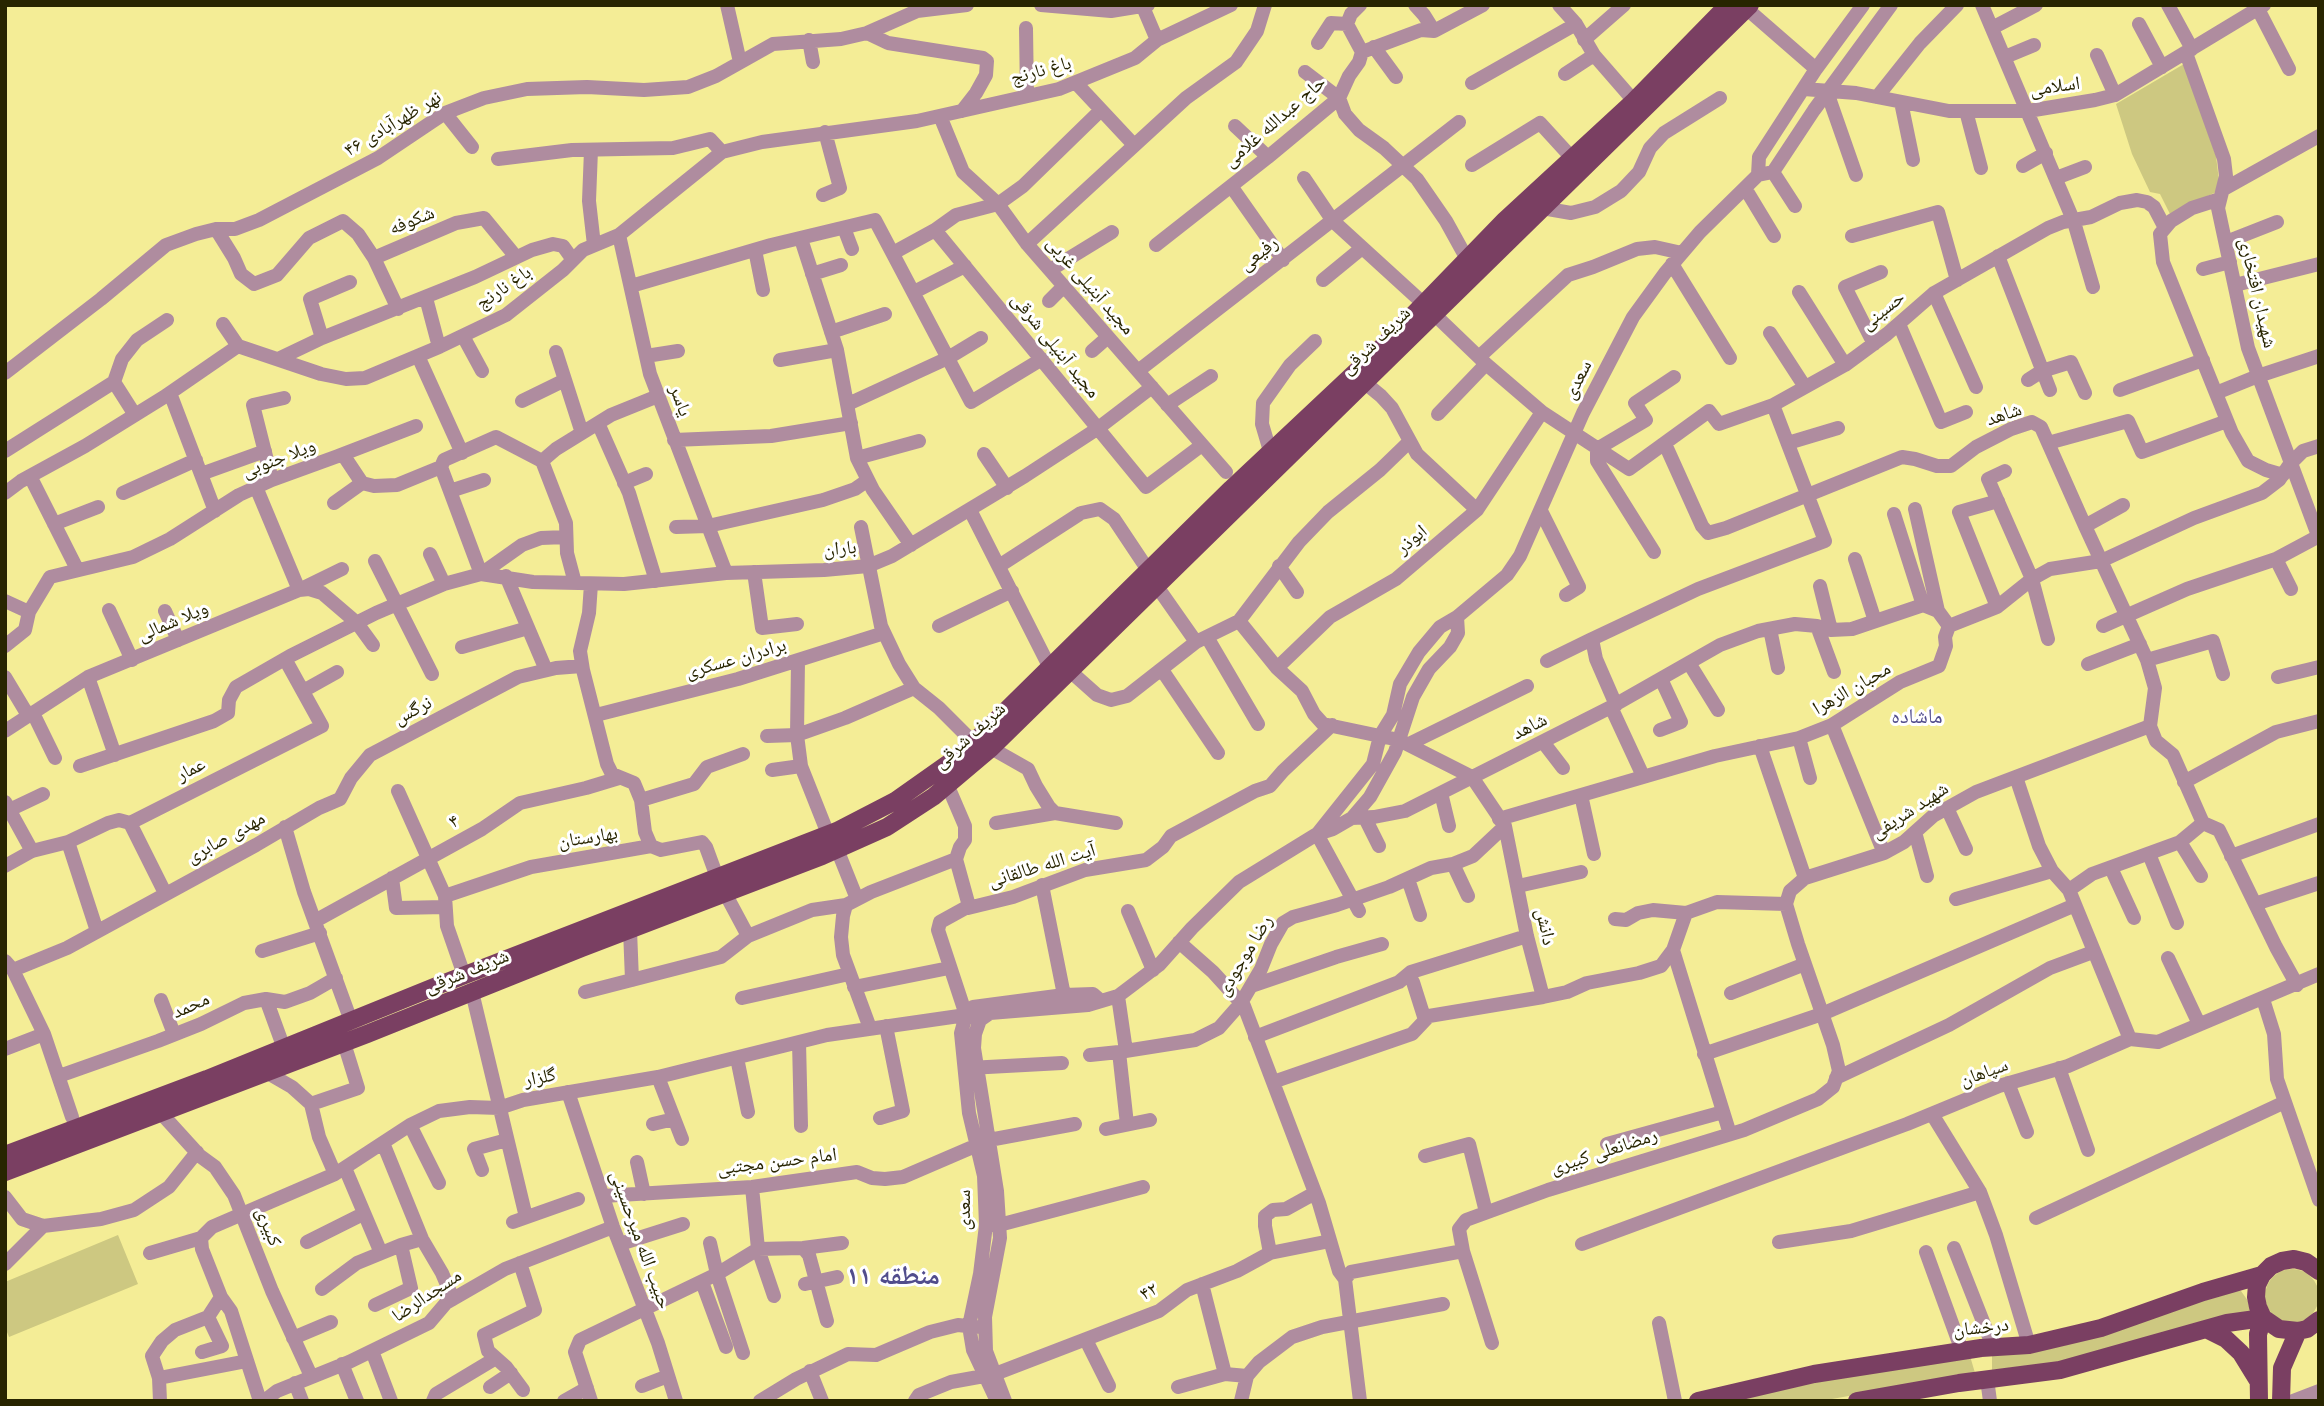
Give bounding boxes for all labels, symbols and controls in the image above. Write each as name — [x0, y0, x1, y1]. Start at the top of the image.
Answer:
street label: باغ نارنج — [1008, 52, 1074, 90]
street label: حاج عبدالله غلامی — [1219, 71, 1331, 173]
street label: اسلامی — [2028, 72, 2082, 102]
street label: نهر ظهرآبادی ۴۶ — [340, 86, 446, 162]
street label: شکوفه — [386, 202, 438, 240]
street label: مجید آبنیلی غربی — [1041, 232, 1139, 340]
street label: رفیعی — [1235, 232, 1283, 276]
street label: شهیدان افتخاری — [2233, 236, 2281, 350]
street label: باغ نارنج — [472, 261, 536, 315]
street label: حسینی — [1856, 286, 1910, 336]
street label: مجید آبنیلی شرقی — [1006, 289, 1104, 403]
street label: شریف شرقی — [1336, 302, 1416, 380]
street label: سعدی — [1559, 357, 1597, 403]
street label: یاسر — [664, 382, 696, 420]
street label: شاهد — [1983, 398, 2025, 432]
street label: ویلا جنوبی — [239, 435, 319, 483]
street label: ابوذر — [1392, 520, 1432, 560]
street label: باران — [823, 536, 857, 562]
street label: ویلا شمالی — [134, 597, 212, 647]
street label: برادران عسکری — [683, 634, 789, 684]
street label: محبان الزهرا — [1809, 658, 1895, 720]
street label: نرگس — [390, 692, 436, 730]
street label: شریف شرقی — [929, 698, 1011, 774]
district label: ماشاده — [1891, 704, 1943, 730]
street label: شاهد — [1509, 709, 1551, 745]
street label: عمار — [173, 753, 209, 787]
street label: شهید شریفی — [1867, 777, 1953, 845]
street label: مهدی صابری — [183, 807, 269, 869]
street label: ۴ — [445, 810, 463, 834]
street label: بهارستان — [557, 822, 619, 854]
street label: آیت الله طالقانی — [986, 839, 1098, 893]
street label: دانش — [1530, 907, 1560, 947]
street label: رضا موجودی — [1212, 911, 1278, 1001]
street label: شریف شرقی — [422, 945, 512, 999]
street label: محمد — [169, 988, 213, 1024]
street label: سپاهان — [1957, 1054, 2011, 1092]
street label: گلزار — [522, 1064, 558, 1092]
street label: رمضانعلی کبیری — [1548, 1124, 1660, 1180]
street label: امام حسن مجتبی — [716, 1143, 838, 1181]
street label: حبیب الله میرحسینی — [604, 1168, 676, 1312]
street label: سعدی — [954, 1189, 976, 1231]
street label: کبیری — [250, 1204, 286, 1250]
district label: منطقه ۱۱ — [846, 1261, 940, 1293]
street label: مسجدالرضا — [388, 1264, 466, 1328]
street label: ۴۲ — [1136, 1278, 1162, 1306]
street label: درخشان — [1952, 1314, 2010, 1342]

